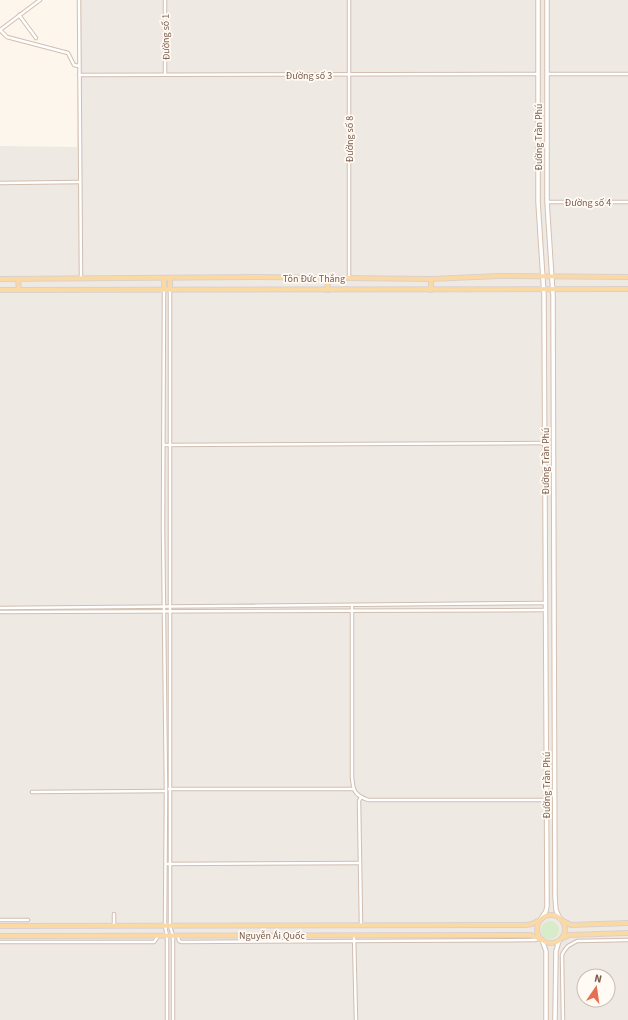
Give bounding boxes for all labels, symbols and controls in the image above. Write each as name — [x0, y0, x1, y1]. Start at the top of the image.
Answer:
street label: Đường số 1 — [159, 14, 173, 60]
street label: Đường số 3 — [286, 69, 332, 83]
street label: Đường Trần Phú — [532, 104, 546, 170]
street label: Đường số 8 — [343, 116, 357, 162]
street label: Đường số 4 — [565, 196, 611, 210]
street label: Tôn Đức Thắng — [283, 272, 345, 286]
street label: Đường Trần Phú — [539, 428, 553, 494]
street label: Đường Trần Phú — [540, 752, 554, 818]
street label: Nguyễn Ái Quốc — [239, 929, 305, 943]
north arrow — [576, 968, 616, 1008]
text: N — [593, 971, 603, 987]

